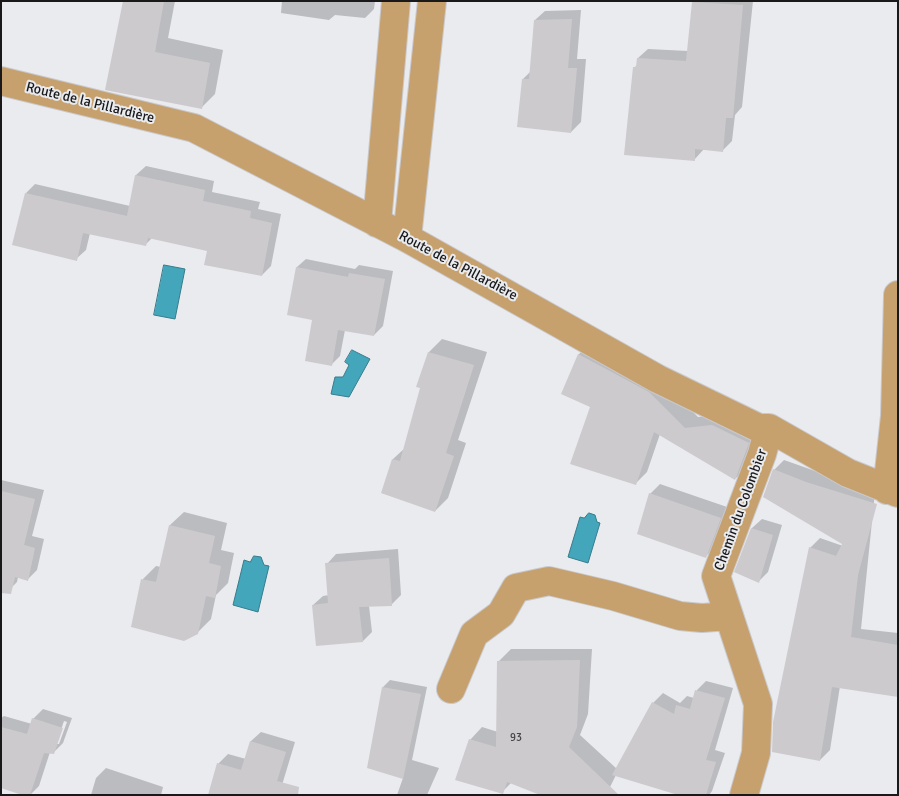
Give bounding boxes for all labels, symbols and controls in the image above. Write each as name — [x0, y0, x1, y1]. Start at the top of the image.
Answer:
street label: Route de la Pillardière — [24, 79, 156, 127]
street label: Route de la Pillardière — [396, 228, 520, 304]
street label: Chemin du Colombier — [711, 447, 771, 573]
house number: 93 — [510, 731, 522, 745]

